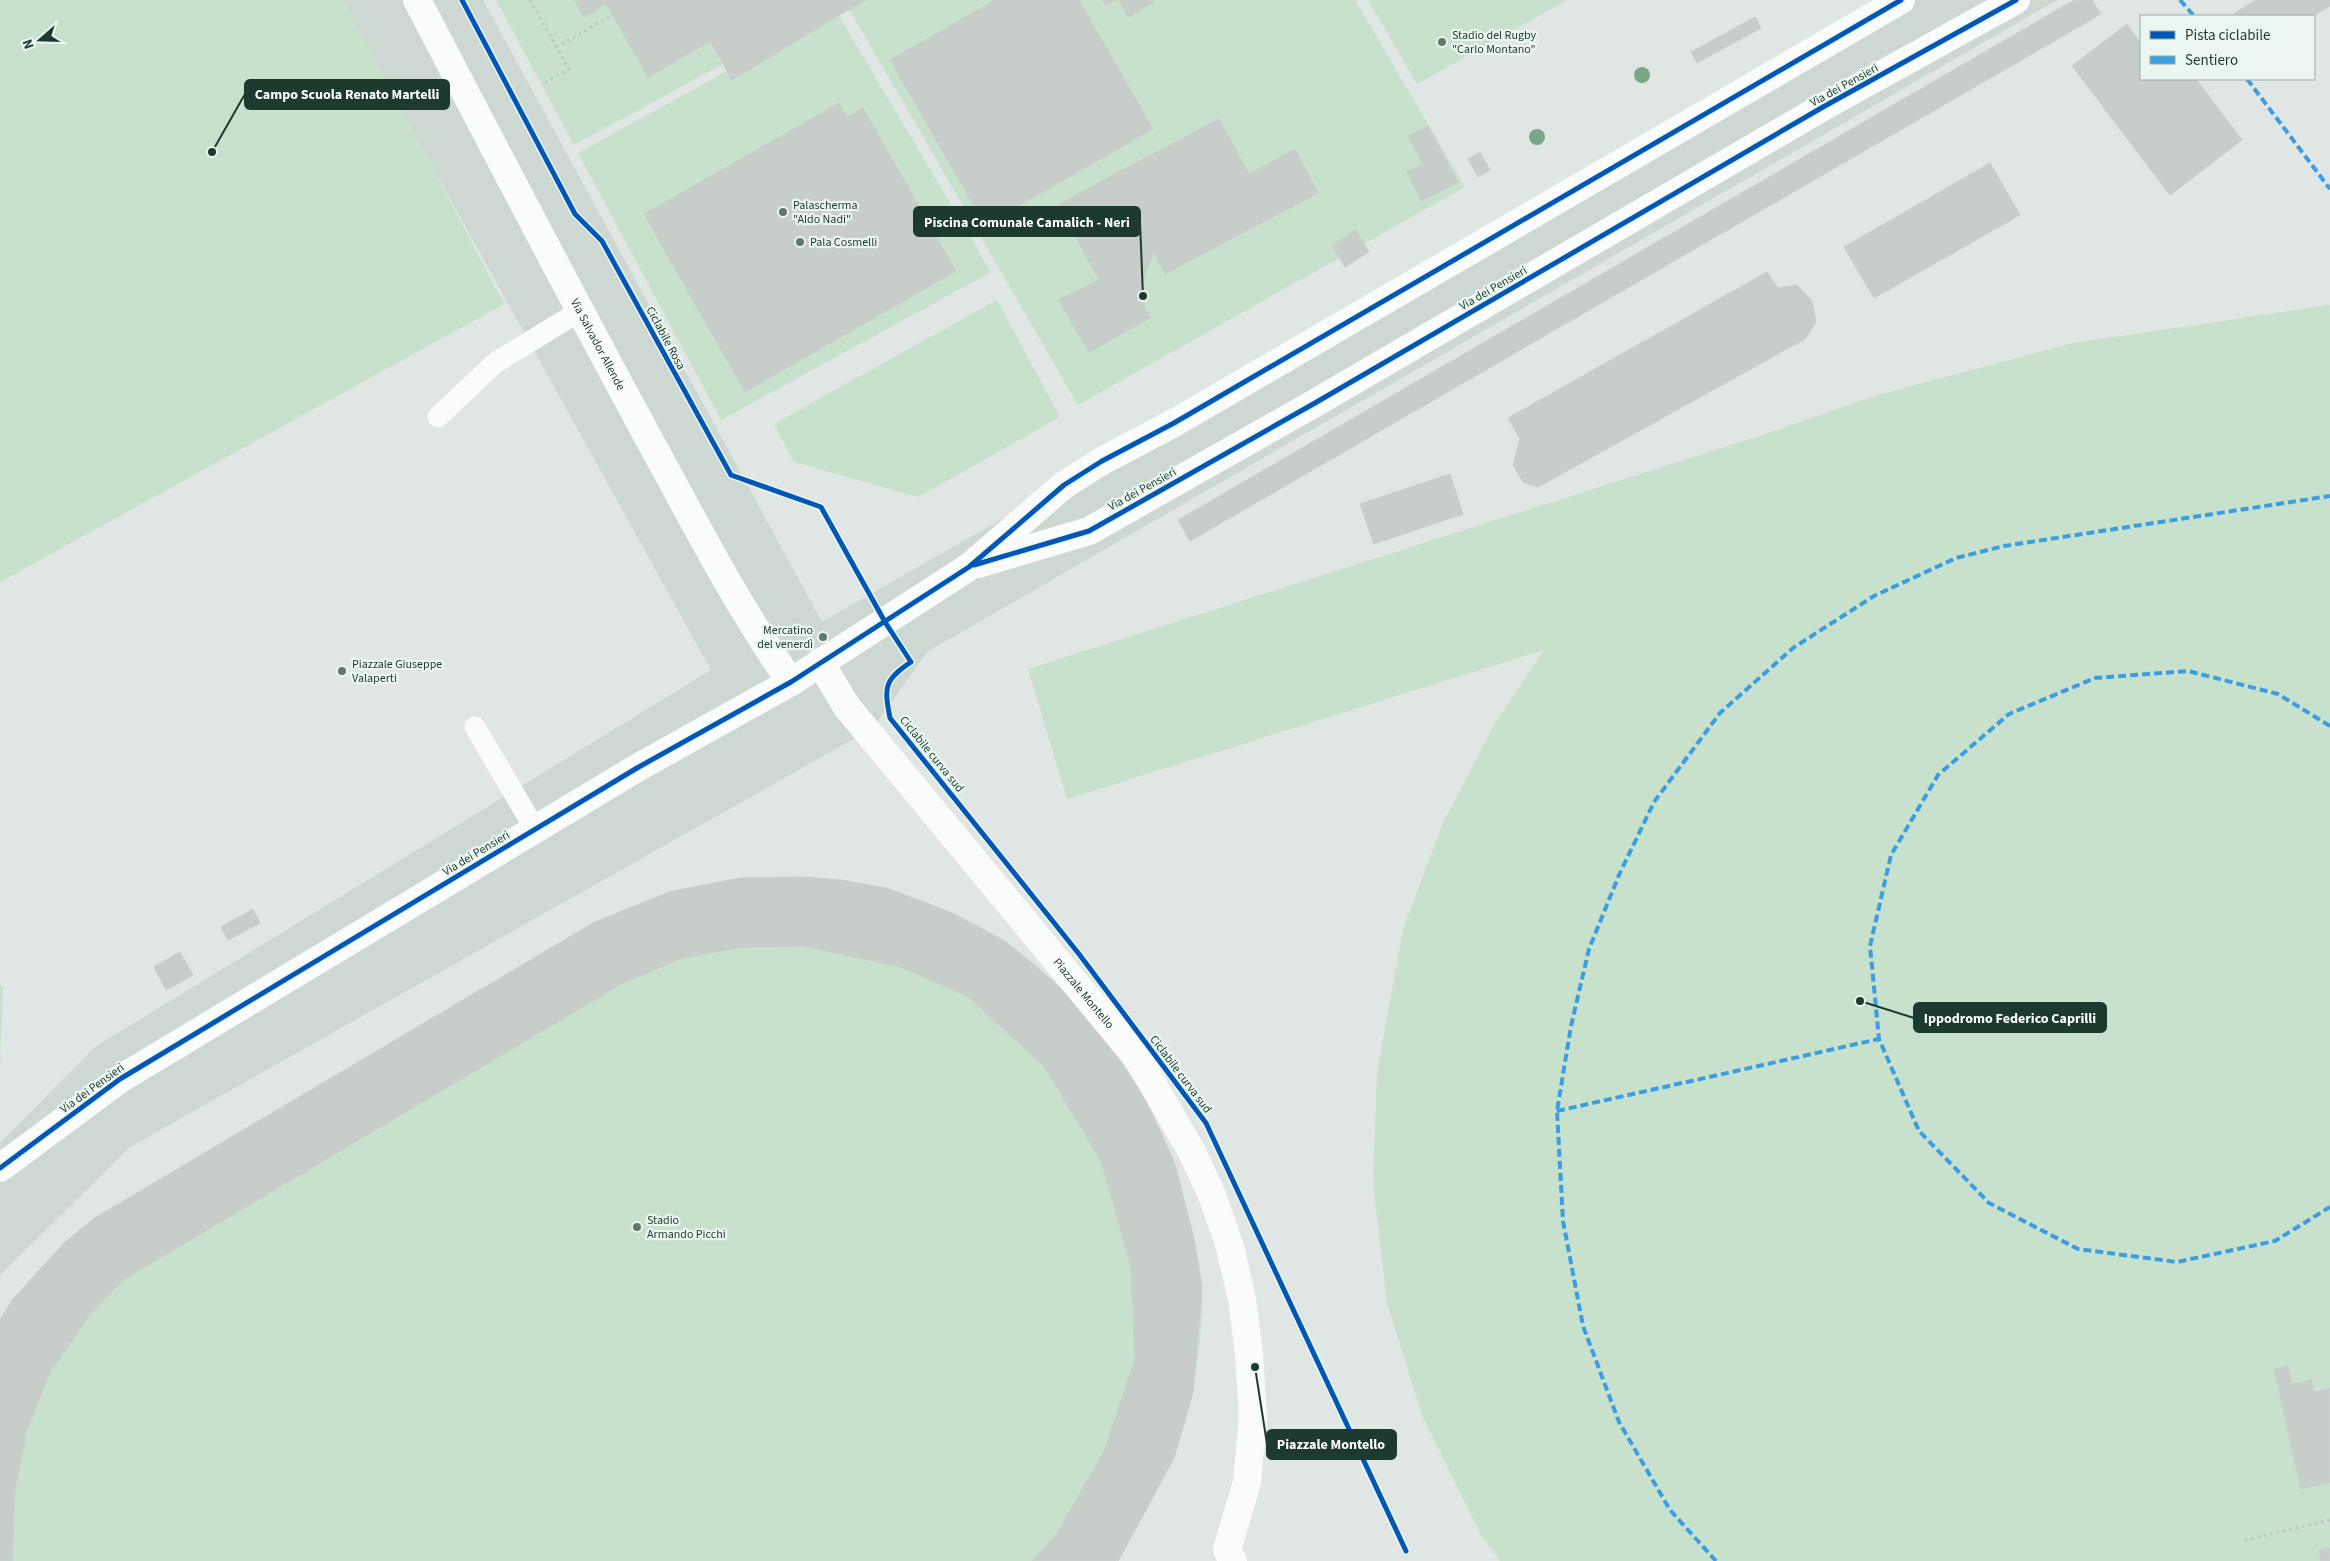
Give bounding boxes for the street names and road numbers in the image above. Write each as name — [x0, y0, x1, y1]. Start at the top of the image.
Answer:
street label: Via dei Pensieri — [1807, 60, 1881, 111]
street label: Via dei Pensieri — [1456, 262, 1530, 315]
street label: Via Salvador Allende — [566, 296, 629, 394]
street label: Ciclabile Rosa — [642, 303, 689, 373]
street label: Via dei Pensieri — [1105, 464, 1179, 515]
street label: Ciclabile curva sud — [895, 712, 968, 796]
street label: Via dei Pensieri — [439, 827, 513, 880]
street label: Piazzale Montello — [1049, 954, 1118, 1033]
street label: Ciclabile curva sud — [1146, 1032, 1216, 1117]
street label: Via dei Pensieri — [57, 1059, 128, 1118]

